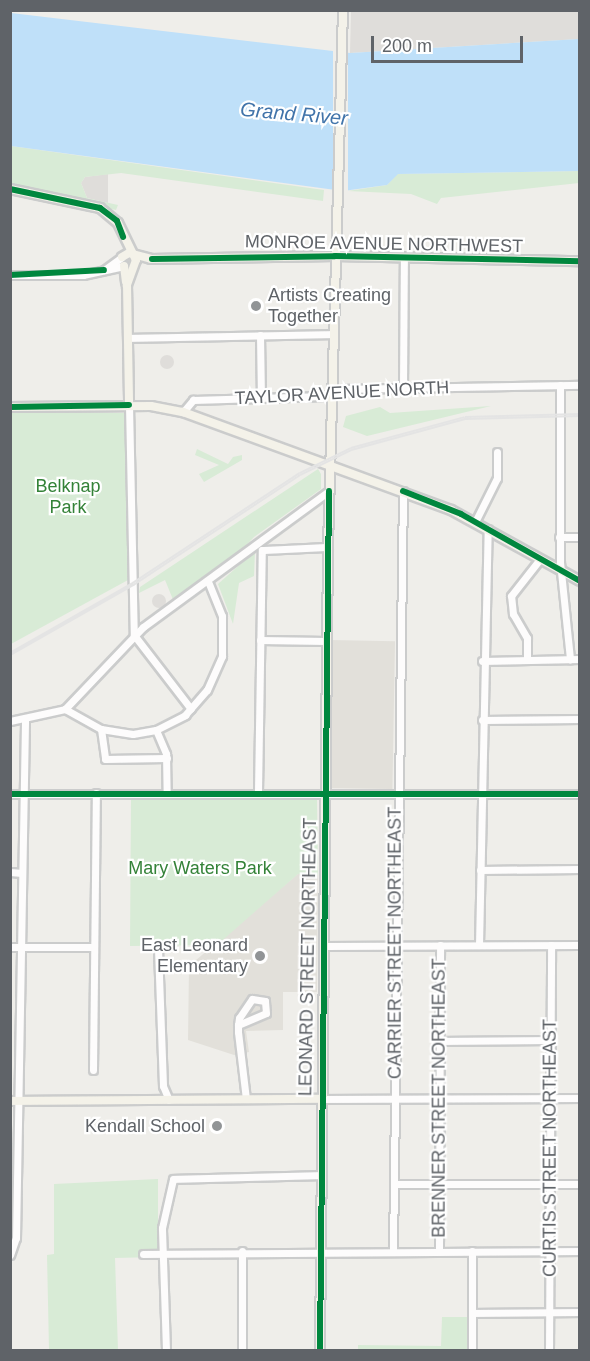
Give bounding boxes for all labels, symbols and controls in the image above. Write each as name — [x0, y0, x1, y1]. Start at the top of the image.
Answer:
scale bar — [374, 24, 526, 62]
text: 200 m — [382, 36, 432, 56]
water label: Grand River — [239, 97, 349, 131]
street label: MONROE AVENUE NORTHWEST — [244, 231, 524, 257]
place label: Artists Creating Together — [268, 285, 391, 328]
marker: Artists Creating Together — [249, 299, 263, 313]
street label: TAYLOR AVENUE NORTH — [234, 377, 450, 409]
park label: Belknap Park — [35, 476, 101, 518]
street label: CARRIER STREET NORTHEAST — [384, 807, 406, 1079]
street label: LEONARD STREET NORTHEAST — [295, 817, 321, 1097]
park label: Mary Waters Park — [128, 857, 272, 879]
place label: East Leonard Elementary — [141, 935, 248, 978]
marker: East Leonard Elementary — [253, 949, 267, 963]
street label: BRENNER STREET NORTHEAST — [428, 958, 450, 1238]
street label: CURTIS STREET NORTHEAST — [539, 1019, 561, 1277]
place label: Kendall School — [85, 1115, 205, 1137]
marker: Kendall School — [210, 1119, 224, 1133]

